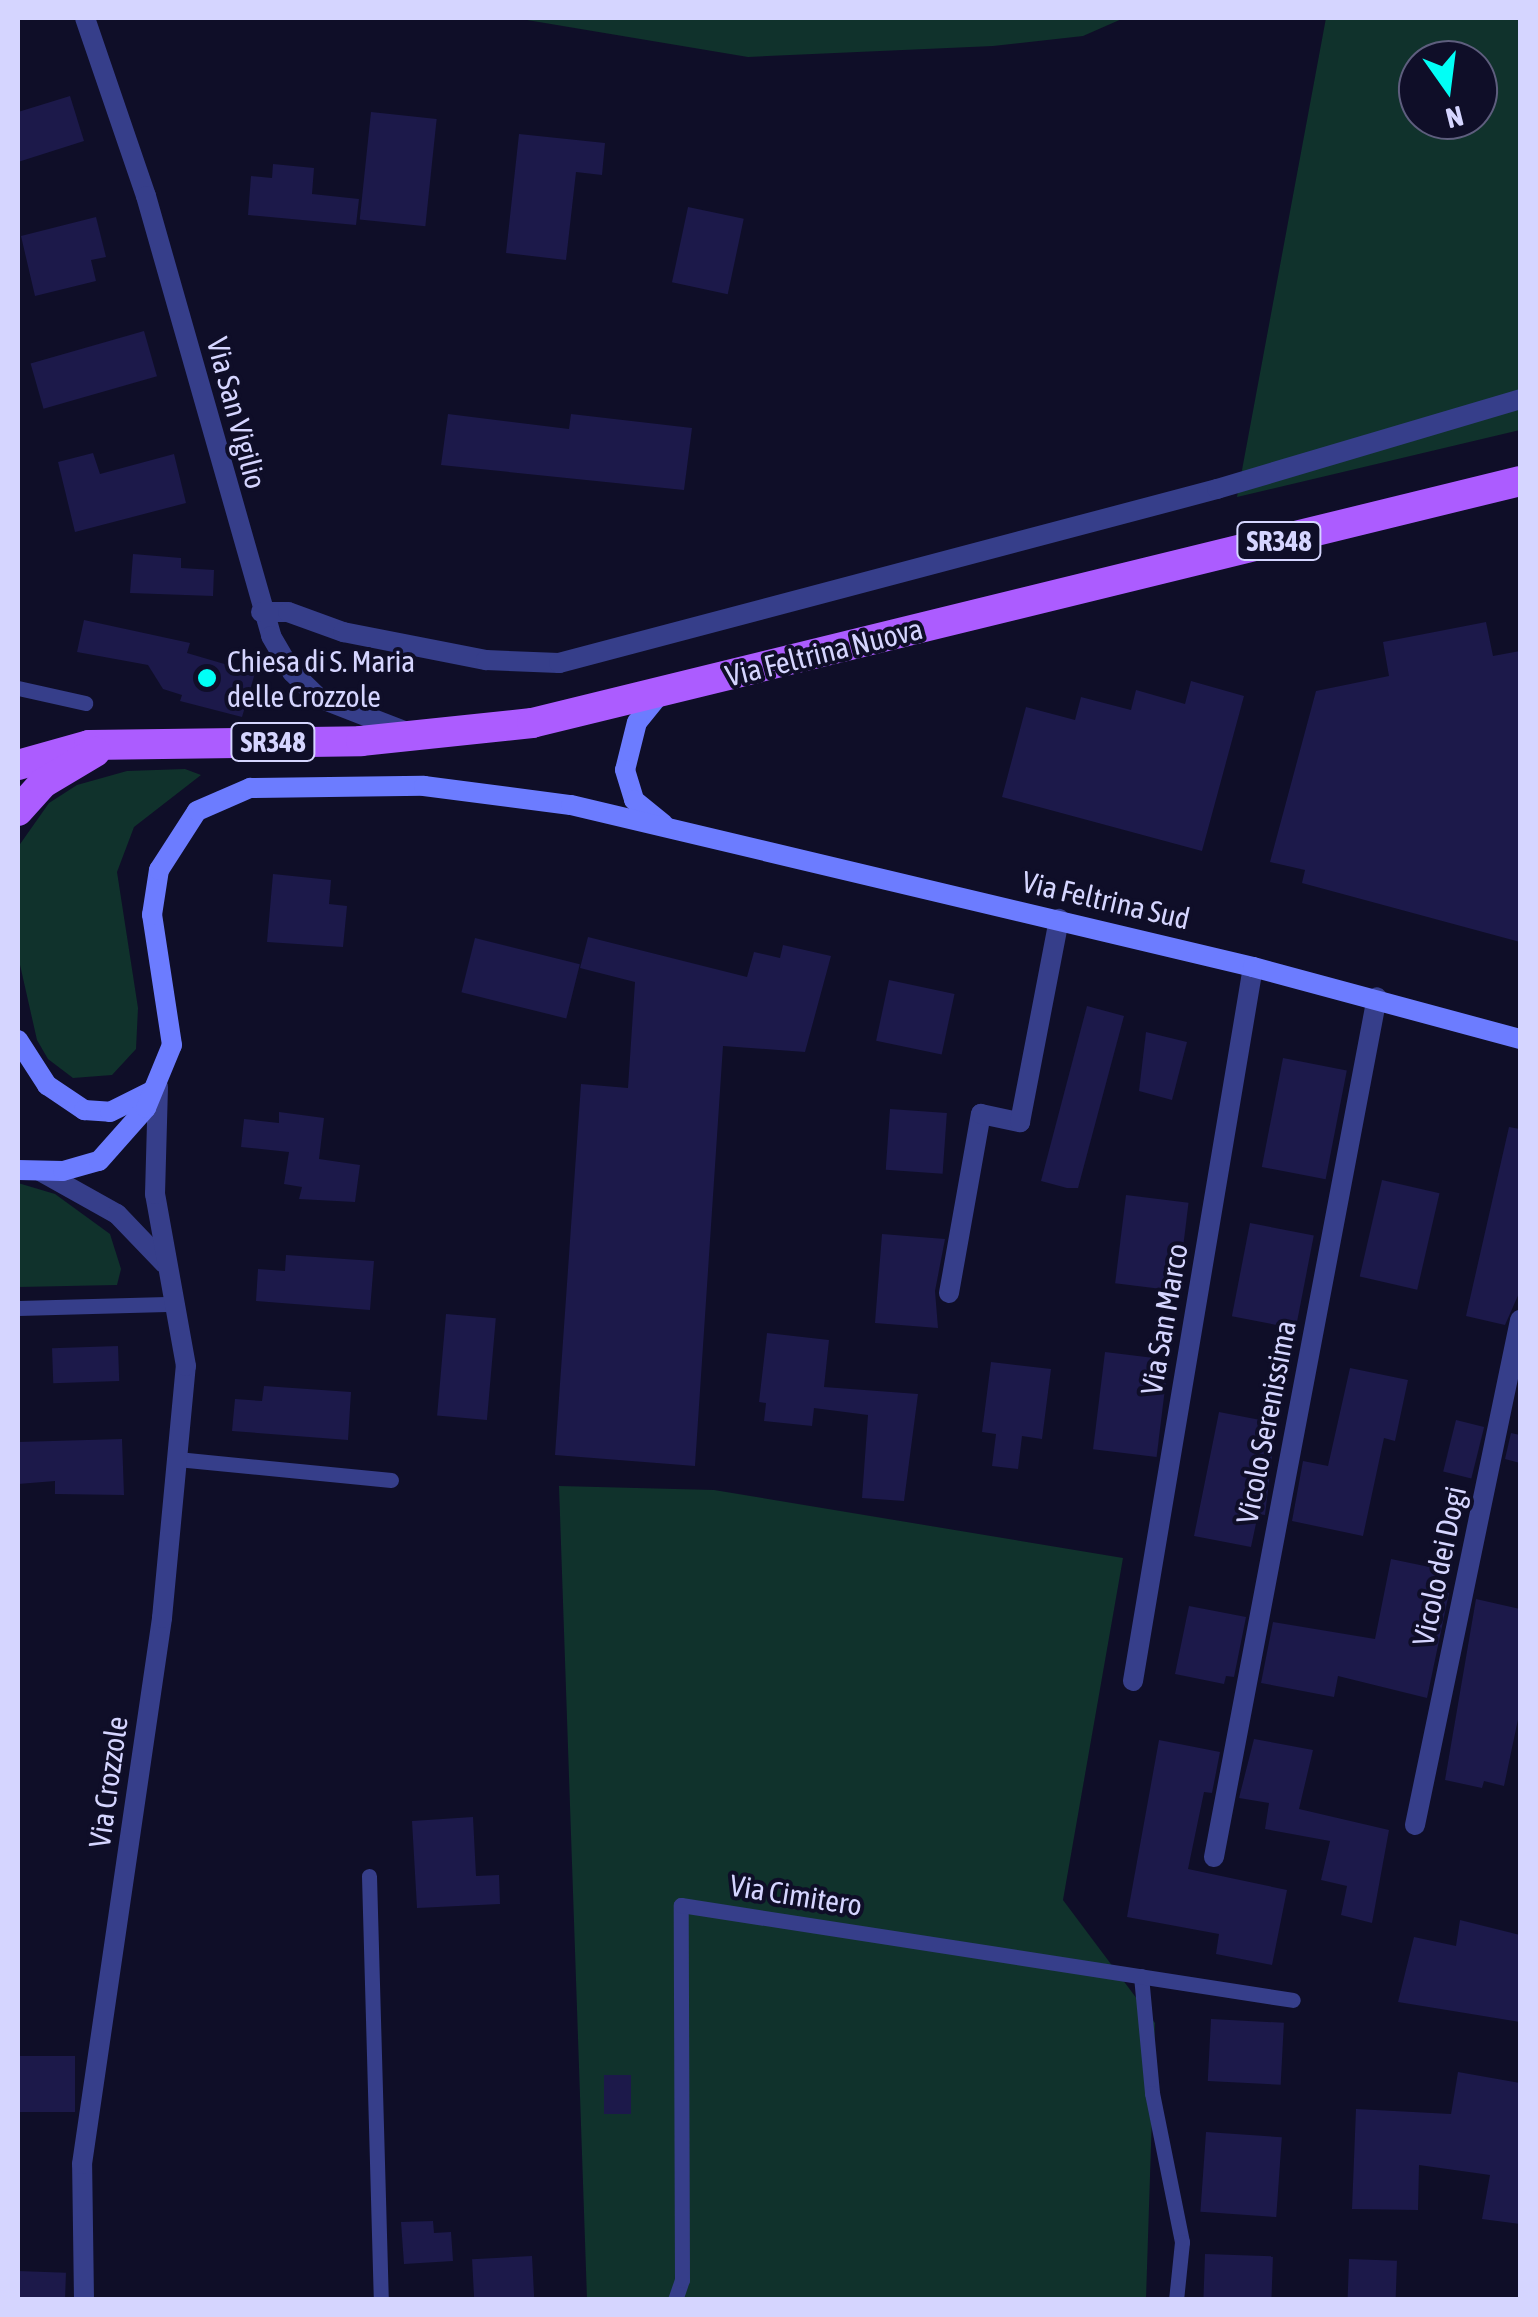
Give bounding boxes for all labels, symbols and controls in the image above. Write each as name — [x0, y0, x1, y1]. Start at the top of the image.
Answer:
north arrow — [1398, 40, 1498, 140]
text: N — [1443, 100, 1467, 135]
street label: Via San Vigilio — [200, 333, 274, 493]
road number: SR348 — [1234, 518, 1324, 564]
street label: Via Feltrina Nuova — [722, 610, 926, 694]
place label: Chiesa di S. Maria delle Crozzole — [227, 643, 415, 714]
marker: Chiesa di S. Maria delle Crozzole — [196, 667, 218, 689]
road number: SR348 — [228, 719, 318, 765]
street label: Via Feltrina Sud — [1019, 863, 1193, 937]
street label: Via San Marco — [1133, 1241, 1195, 1397]
street label: Vicolo Serenissima — [1229, 1317, 1303, 1527]
street label: Vicolo dei Dogi — [1405, 1483, 1473, 1649]
street label: Via Crozzole — [81, 1714, 135, 1850]
street label: Via Cimitero — [727, 1867, 865, 1923]

